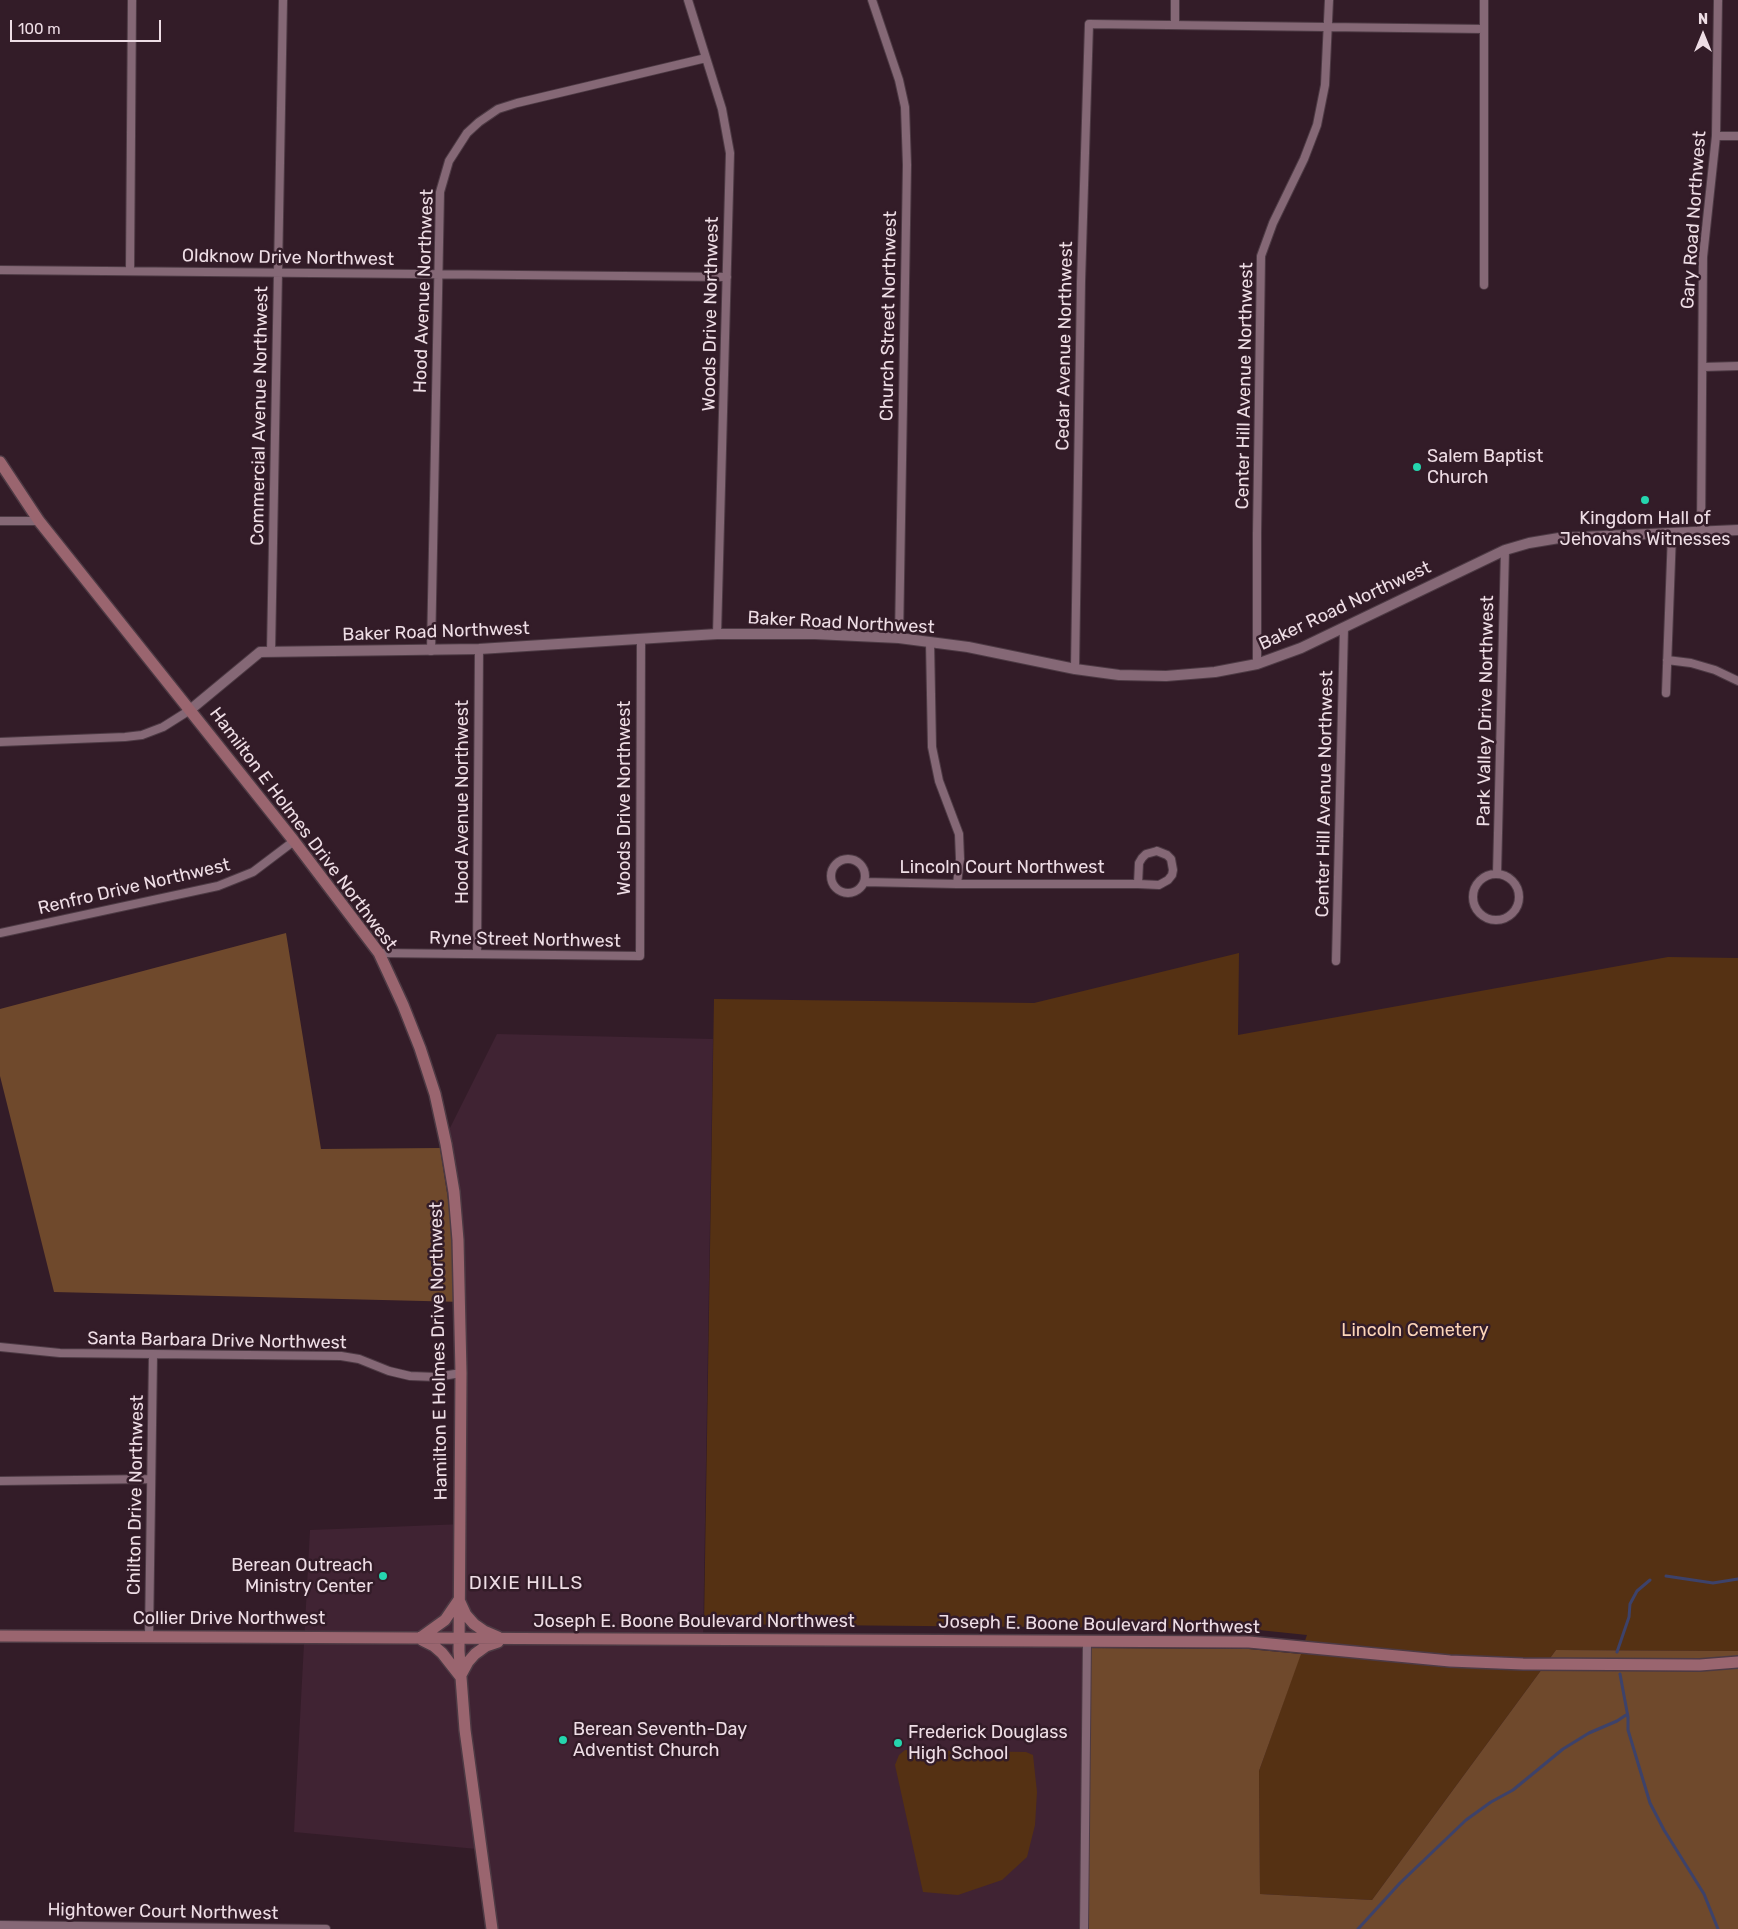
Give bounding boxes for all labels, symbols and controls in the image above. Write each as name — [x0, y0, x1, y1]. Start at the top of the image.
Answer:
scale bar — [12, 10, 164, 42]
north arrow — [1678, 10, 1728, 60]
text: N — [1698, 11, 1708, 28]
text: 100 m — [18, 20, 60, 38]
street label: Gary Road Northwest — [1677, 130, 1711, 310]
street label: Hood Avenue Northwest — [410, 189, 438, 393]
street label: Church Street Northwest — [876, 211, 902, 421]
street label: Woods Drive Northwest — [699, 216, 723, 412]
street label: Cedar Avenue Northwest — [1052, 241, 1078, 451]
street label: Oldknow Drive Northwest — [182, 245, 394, 271]
street label: Center Hill Avenue Northwest — [1232, 262, 1258, 510]
street label: Commercial Avenue Northwest — [247, 286, 273, 546]
place label: Salem Baptist Church — [1427, 446, 1543, 488]
marker: Salem Baptist Church — [1411, 461, 1423, 473]
marker: Kingdom Hall of Jehovahs Witnesses — [1639, 494, 1651, 506]
place label: Kingdom Hall of Jehovahs Witnesses — [1560, 508, 1730, 550]
street label: Baker Road Northwest — [1256, 557, 1434, 655]
street label: Park Valley Drive Northwest — [1473, 595, 1499, 827]
street label: Baker Road Northwest — [747, 607, 935, 639]
street label: Baker Road Northwest — [342, 618, 530, 646]
street label: Center Hill Avenue Northwest — [1312, 670, 1338, 918]
street label: Hood Avenue Northwest — [452, 700, 474, 904]
street label: Woods Drive Northwest — [614, 701, 636, 895]
street label: Hamilton E Holmes Drive Northwest — [205, 703, 401, 955]
street label: Renfro Drive Northwest — [36, 854, 232, 920]
street label: Lincoln Court Northwest — [900, 857, 1104, 879]
street label: Ryne Street Northwest — [429, 928, 621, 952]
street label: Hamilton E Holmes Drive Northwest — [426, 1202, 452, 1500]
park label: Lincoln Cemetery — [1341, 1320, 1489, 1342]
street label: Santa Barbara Drive Northwest — [87, 1328, 347, 1354]
street label: Chilton Drive Northwest — [123, 1395, 149, 1595]
place label: Berean Outreach Ministry Center — [231, 1555, 373, 1598]
marker: Berean Outreach Ministry Center — [377, 1570, 389, 1582]
district label: DIXIE HILLS — [467, 1573, 585, 1595]
street label: Collier Drive Northwest — [133, 1608, 325, 1630]
street label: Joseph E. Boone Boulevard Northwest — [533, 1611, 855, 1633]
street label: Joseph E. Boone Boulevard Northwest — [938, 1611, 1260, 1639]
place label: Berean Seventh-Day Adventist Church — [573, 1719, 747, 1762]
place label: Frederick Douglass High School — [908, 1722, 1068, 1765]
marker: Berean Seventh-Day Adventist Church — [557, 1734, 569, 1746]
marker: Frederick Douglass High School — [892, 1737, 904, 1749]
street label: Hightower Court Northwest — [47, 1899, 279, 1925]

